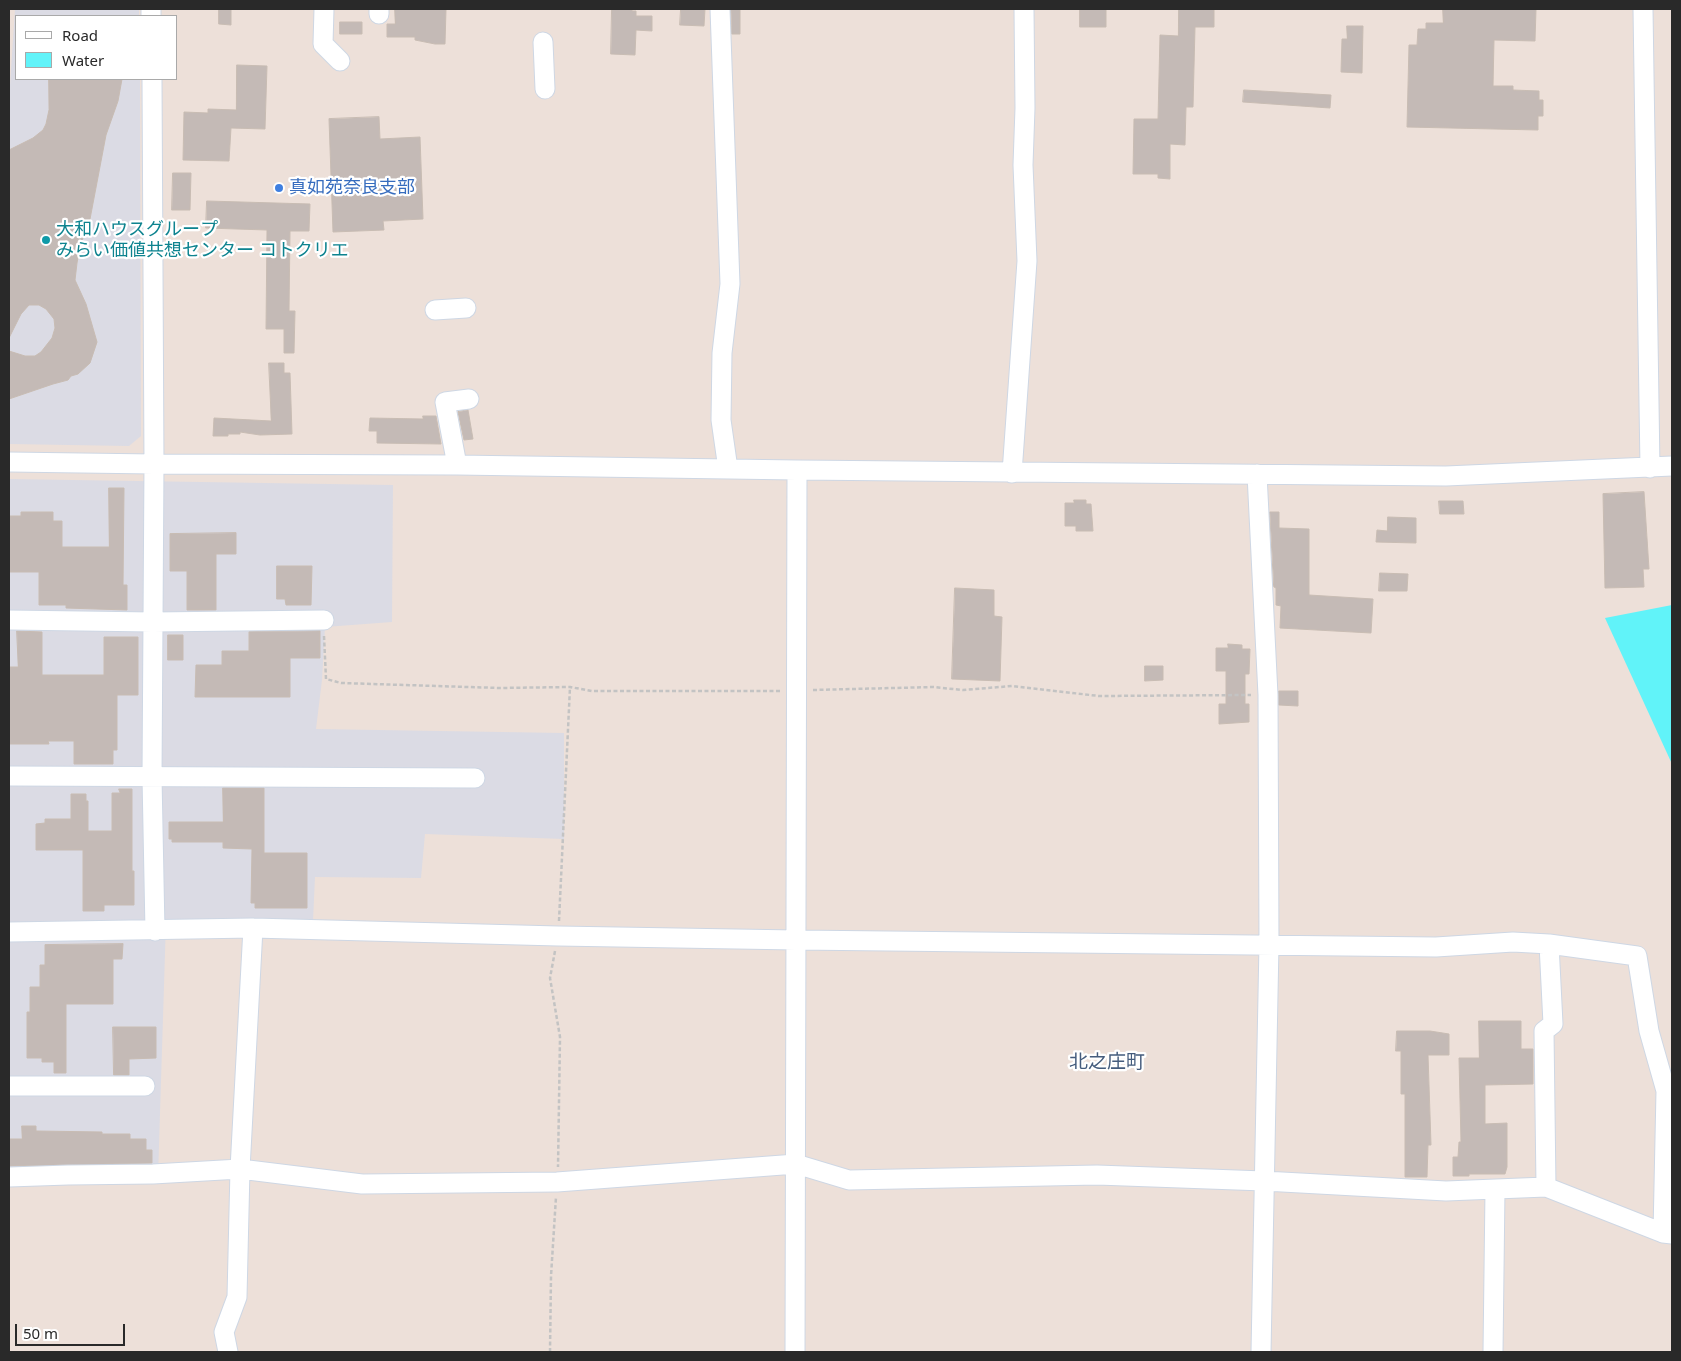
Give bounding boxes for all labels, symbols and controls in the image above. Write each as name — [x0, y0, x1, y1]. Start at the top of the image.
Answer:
legend — [15, 15, 178, 80]
text: Road — [62, 25, 98, 45]
text: Water — [62, 50, 104, 70]
place label: 真如苑奈良支部 — [289, 177, 415, 199]
marker: 真如苑奈良支部 — [273, 182, 285, 194]
place label: 大和ハウスグループ みらい価値共想センター コトクリエ — [56, 219, 349, 262]
marker: 大和ハウスグループ みらい価値共想センター コトクリエ — [40, 234, 52, 246]
district label: 北之庄町 — [1069, 1052, 1145, 1074]
scale bar — [18, 1314, 128, 1346]
text: 50 m — [23, 1323, 58, 1343]

